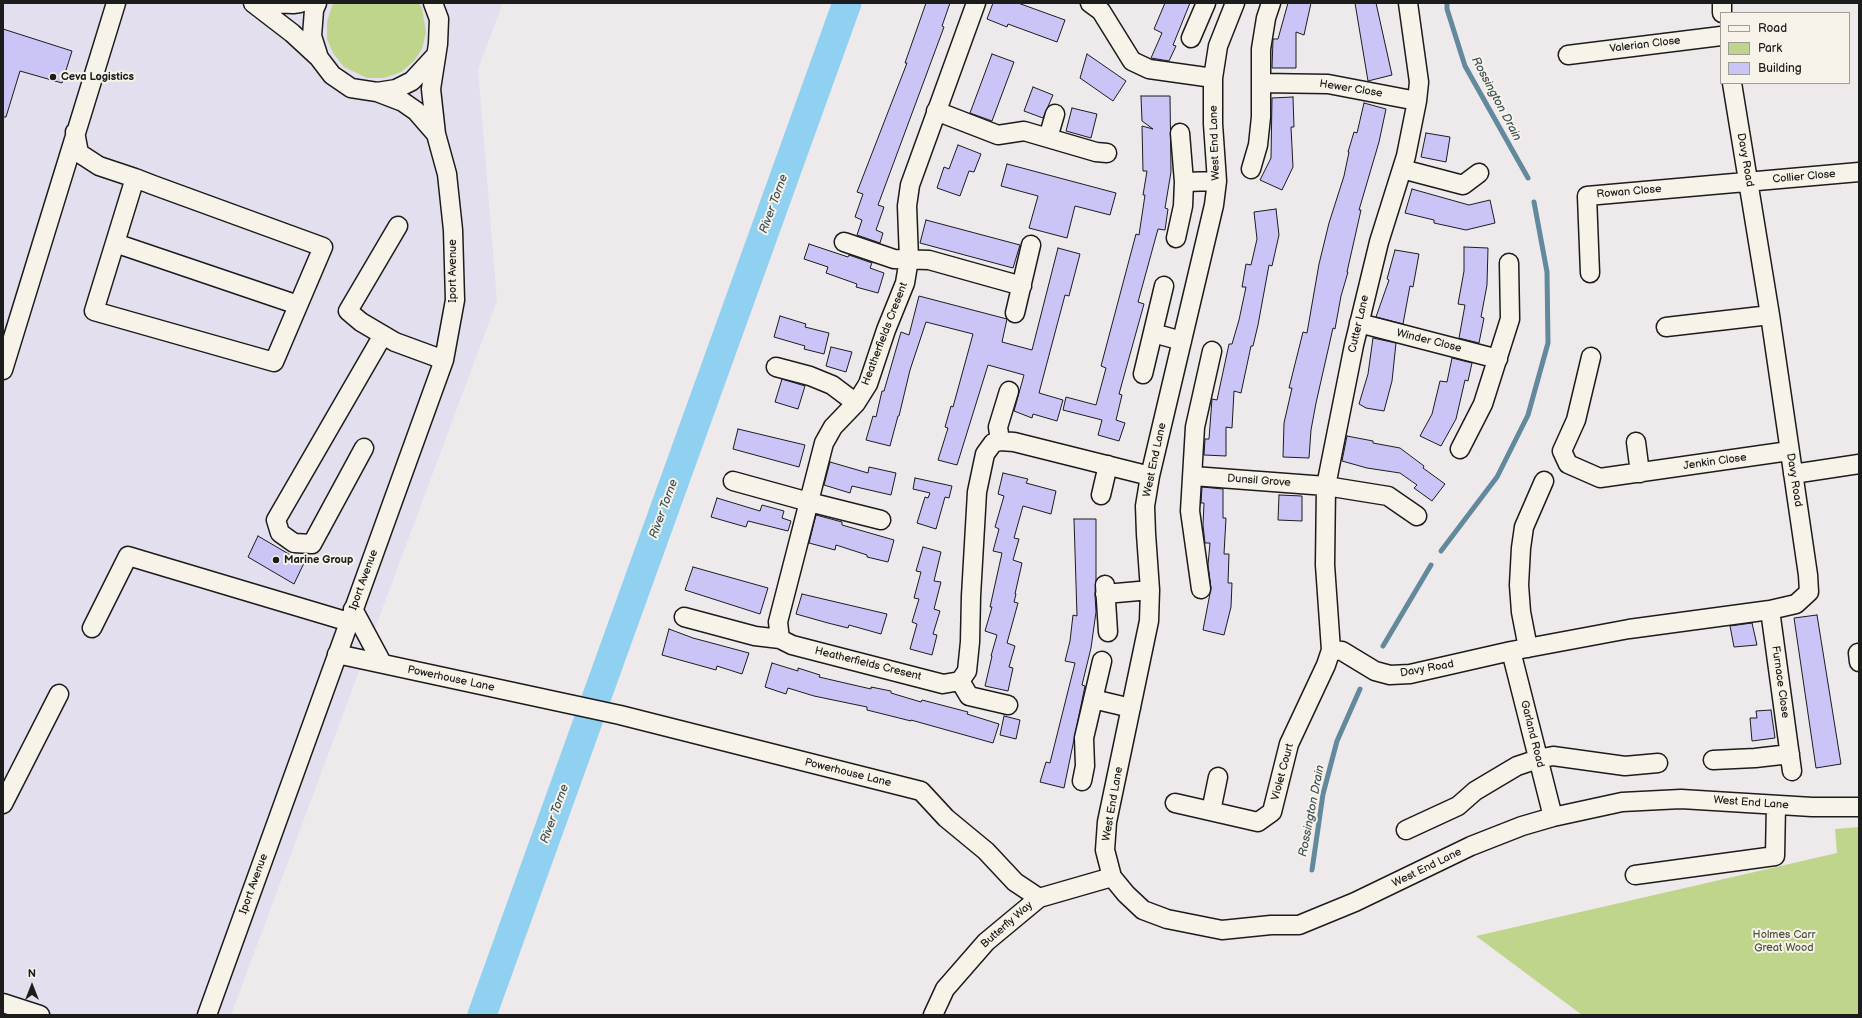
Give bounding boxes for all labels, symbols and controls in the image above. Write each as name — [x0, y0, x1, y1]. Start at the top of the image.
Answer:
legend — [1720, 12, 1850, 84]
text: Road — [1758, 21, 1787, 36]
street label: Valerian Close — [1609, 34, 1681, 56]
text: Park — [1758, 41, 1782, 56]
water label: Rossington Drain — [1468, 55, 1524, 143]
text: Building — [1758, 61, 1802, 76]
place label: Ceva Logistics — [61, 70, 134, 84]
marker: Ceva Logistics — [48, 72, 58, 82]
street label: Hewer Close — [1318, 77, 1384, 101]
street label: West End Lane — [1207, 105, 1223, 181]
street label: Davy Road — [1734, 132, 1756, 188]
street label: Collier Close — [1772, 168, 1836, 186]
water label: River Torne — [757, 173, 791, 235]
street label: Rowan Close — [1596, 183, 1662, 201]
street label: Iport Avenue — [446, 239, 460, 303]
street label: Heatherfields Cresent — [859, 281, 911, 387]
street label: Cutter Lane — [1346, 294, 1372, 354]
street label: Winder Close — [1395, 327, 1463, 355]
street label: West End Lane — [1141, 422, 1169, 498]
street label: Jenkin Close — [1682, 451, 1748, 473]
street label: Davy Road — [1783, 452, 1805, 508]
street label: Dunsil Grove — [1227, 472, 1291, 490]
water label: River Torne — [647, 478, 681, 540]
street label: Iport Avenue — [347, 548, 381, 612]
place label: Marine Group — [284, 553, 353, 567]
marker: Marine Group — [271, 555, 281, 565]
street label: Heatherfields Cresent — [813, 644, 923, 684]
street label: Furnace Close — [1768, 645, 1792, 719]
street label: Davy Road — [1399, 658, 1455, 680]
street label: Powerhouse Lane — [406, 663, 496, 695]
street label: Garland Road — [1517, 699, 1547, 769]
street label: Violet Court — [1269, 742, 1297, 802]
street label: Powerhouse Lane — [803, 756, 893, 790]
water label: Rossington Drain — [1296, 764, 1328, 858]
street label: West End Lane — [1100, 766, 1126, 842]
water label: River Torne — [538, 783, 572, 845]
street label: West End Lane — [1713, 794, 1789, 812]
street label: West End Lane — [1390, 846, 1464, 890]
street label: Iport Avenue — [237, 852, 271, 916]
street label: Butterfly Way — [978, 899, 1036, 951]
park label: Holmes Carr Great Wood — [1753, 928, 1815, 954]
north arrow — [12, 966, 52, 1006]
text: N — [28, 967, 36, 980]

